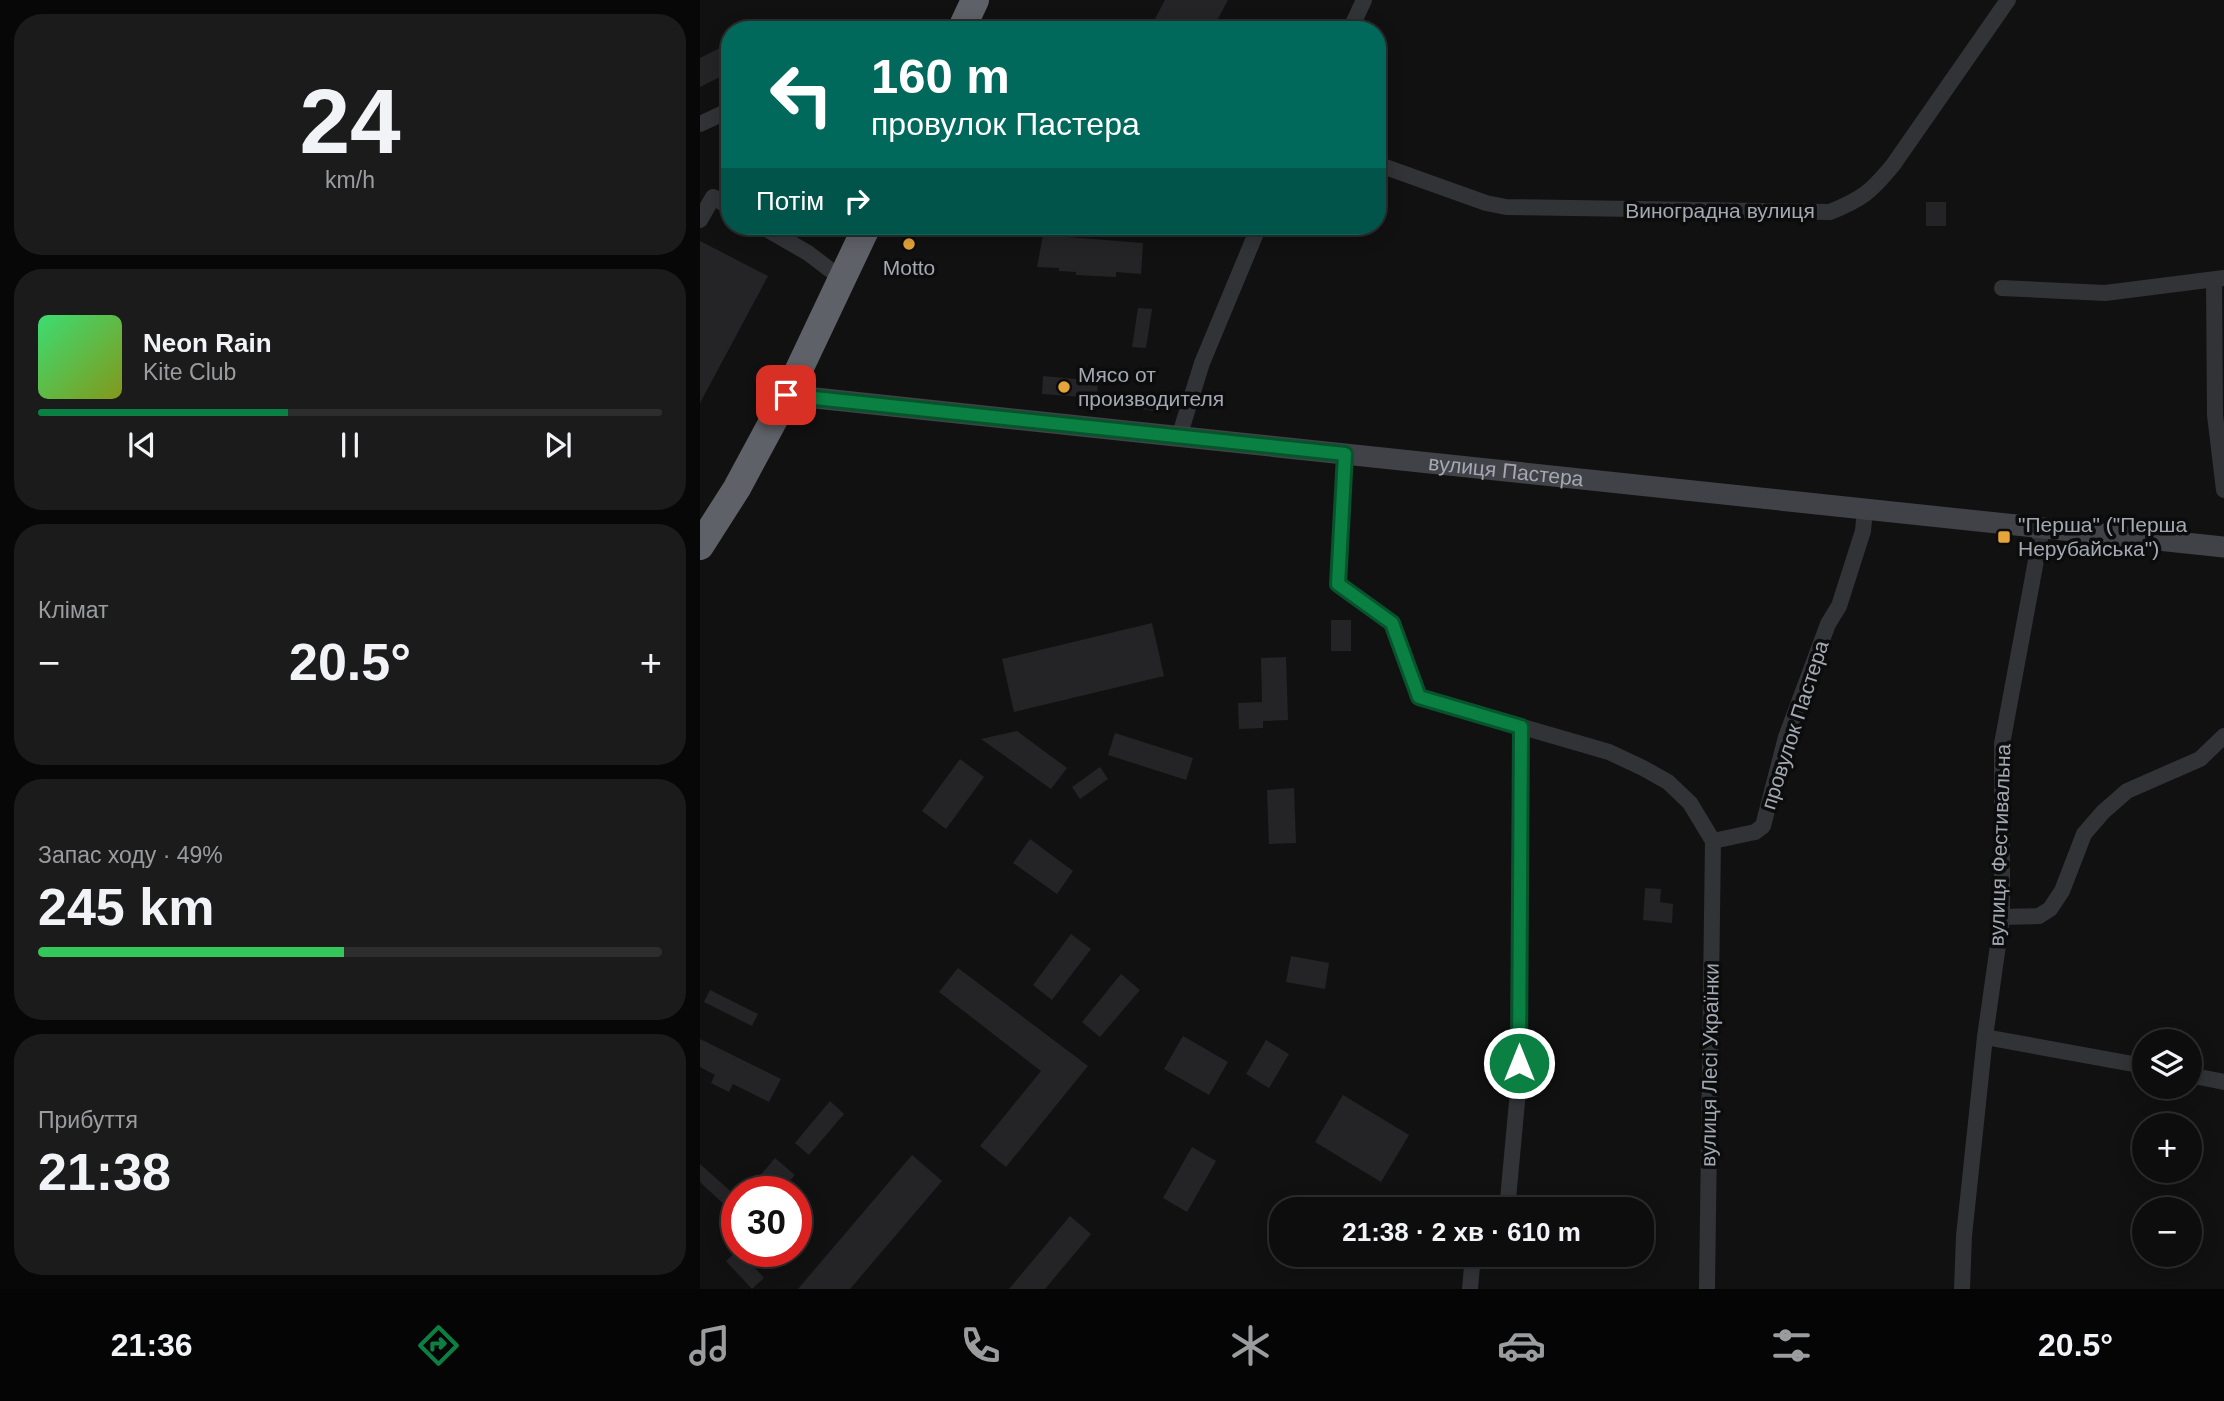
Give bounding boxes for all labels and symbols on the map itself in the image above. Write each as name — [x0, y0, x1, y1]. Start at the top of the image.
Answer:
street label: Виноградна вулиця — [1625, 199, 1815, 222]
marker: Motto — [901, 236, 917, 252]
place label: Motto — [883, 256, 935, 279]
place label: Мясо от производителя — [1078, 363, 1224, 410]
pin — [756, 365, 816, 425]
marker: Мясо от производителя — [1056, 379, 1072, 395]
street label: вулиця Пастера — [1427, 451, 1585, 490]
place label: "Перша" ("Перша Нерубайська") — [2018, 513, 2187, 560]
marker: "Перша" ("Перша Нерубайська") — [1996, 529, 2012, 545]
street label: провулок Пастера — [1756, 637, 1833, 812]
street label: вулиця Фестивальна — [1984, 743, 2015, 947]
street label: вулиця Лесі Українки — [1696, 963, 1723, 1167]
position arrow — [1482, 1026, 1556, 1100]
speed limit sign: 30 — [721, 1176, 812, 1267]

